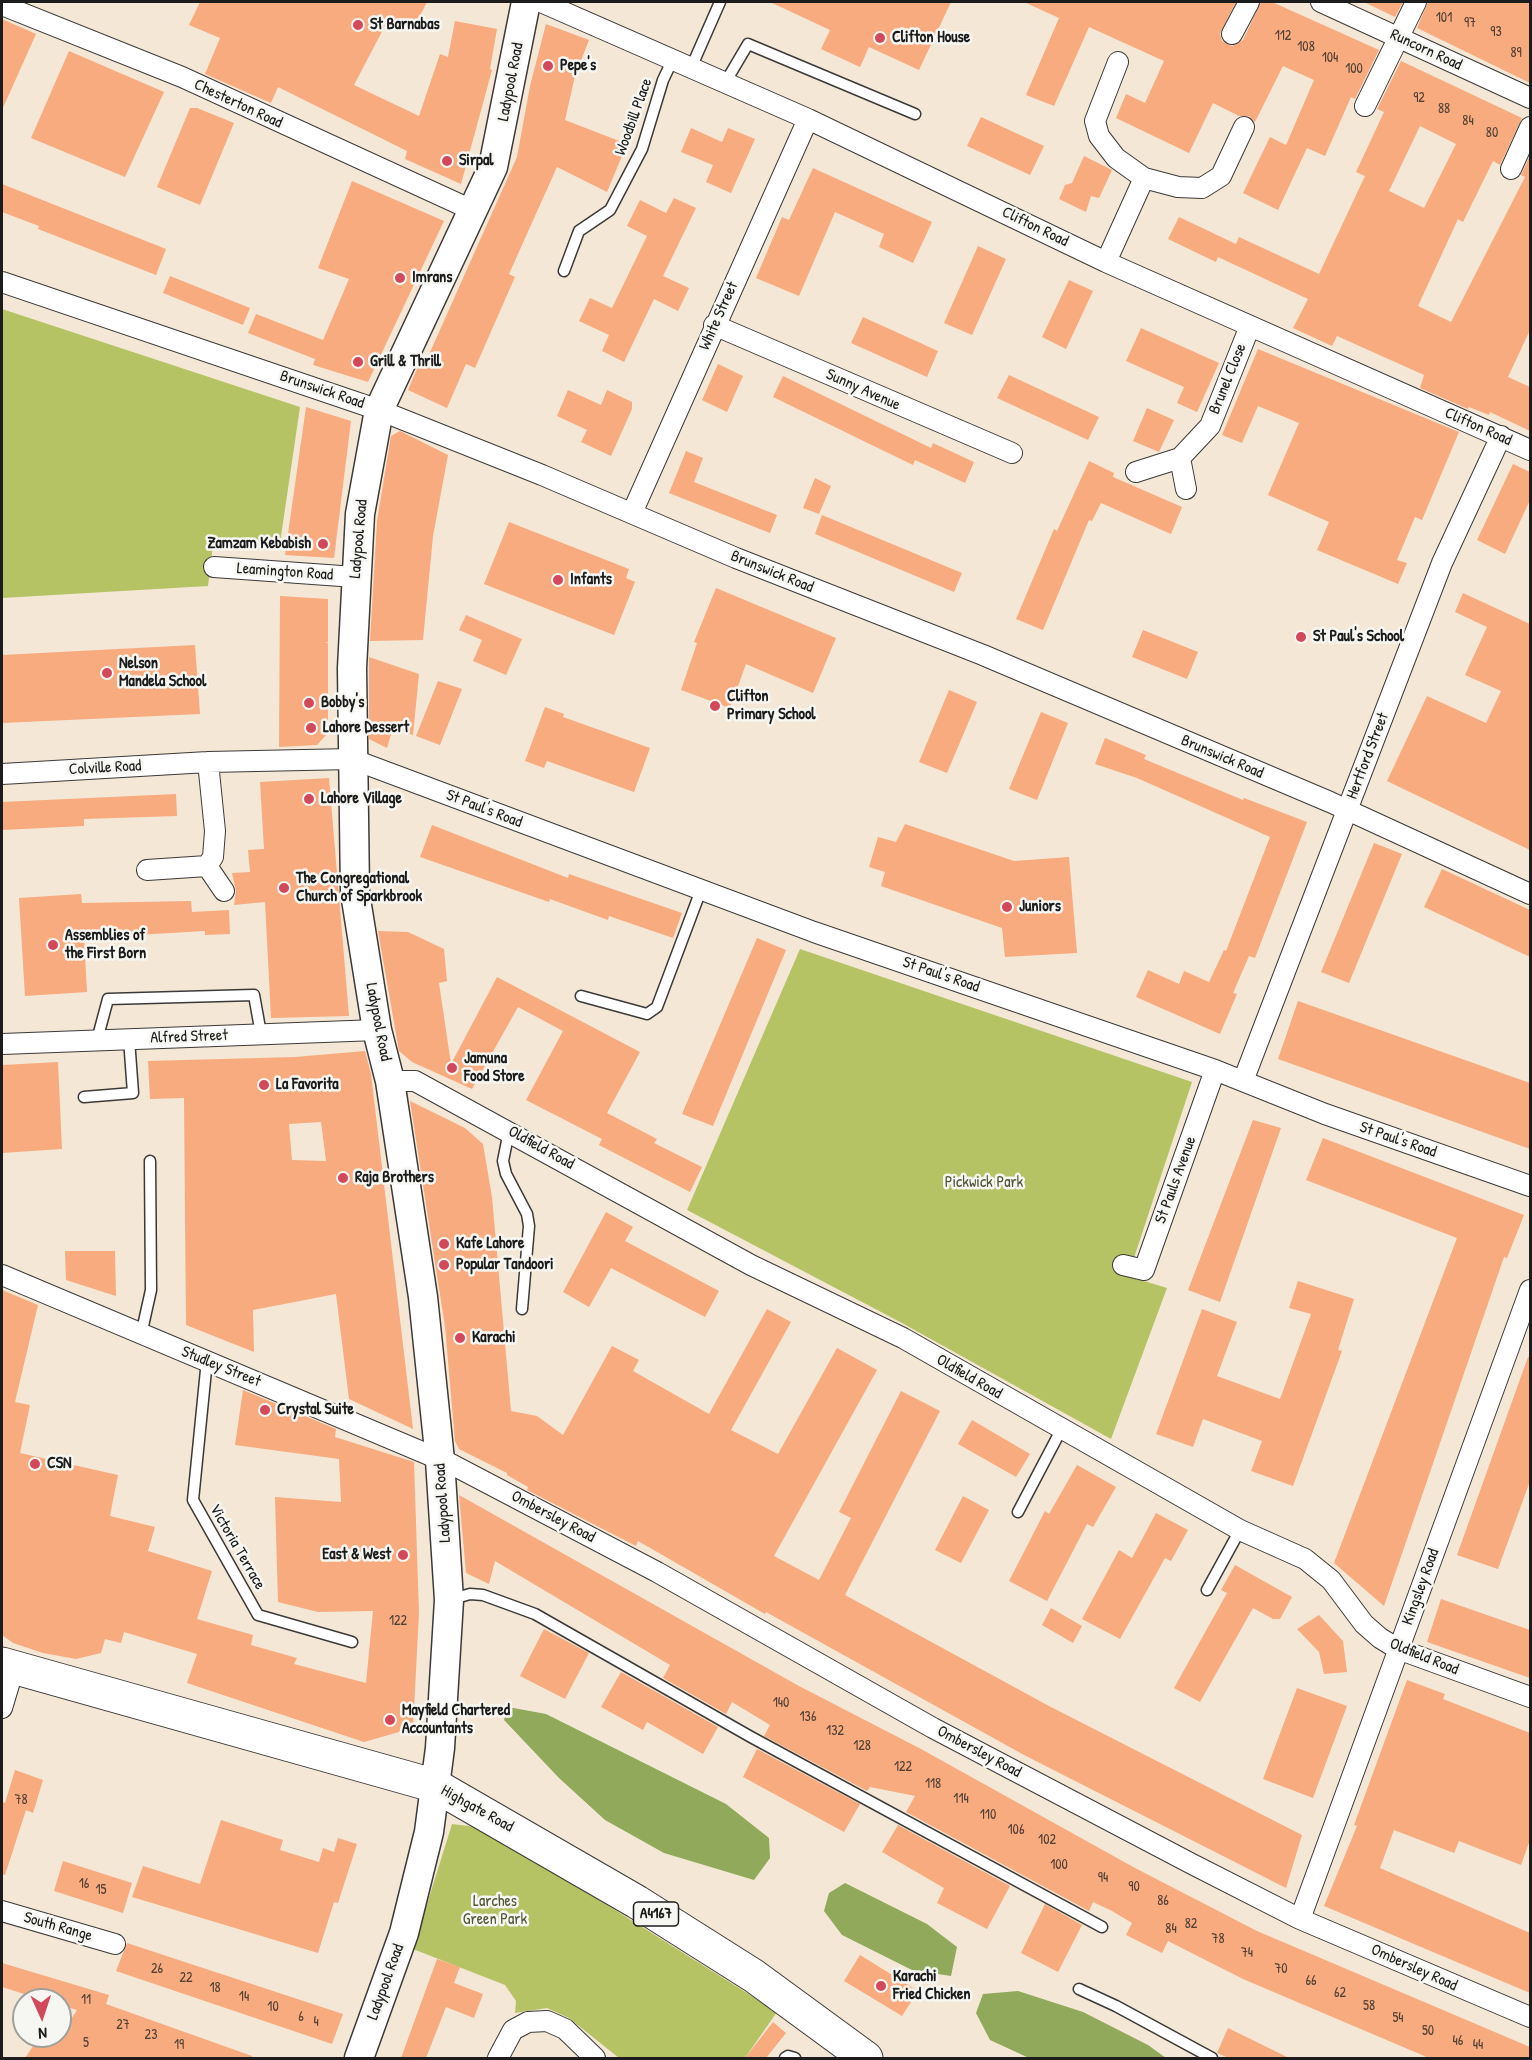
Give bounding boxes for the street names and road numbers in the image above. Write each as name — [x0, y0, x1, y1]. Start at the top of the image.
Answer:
street label: Runcorn Road — [1387, 25, 1465, 75]
street label: Ladypool Road — [494, 41, 528, 123]
street label: Chesterton Road — [191, 75, 285, 133]
street label: Woodbill Place — [611, 76, 657, 158]
street label: Clifton Road — [999, 203, 1071, 251]
street label: White Street — [695, 279, 743, 353]
street label: Brunel Close — [1205, 341, 1251, 417]
street label: Sunny Avenue — [823, 365, 903, 415]
street label: Brunswick Road — [277, 367, 367, 413]
street label: Clifton Road — [1441, 404, 1515, 450]
street label: Ladypool Road — [346, 499, 372, 579]
street label: Brunswick Road — [728, 547, 816, 597]
street label: Leamington Road — [236, 559, 334, 585]
street label: Hertford Street — [1343, 710, 1393, 802]
street label: Brunswick Road — [1178, 731, 1266, 783]
street label: Colville Road — [68, 757, 142, 779]
street label: St Paul's Road — [443, 786, 525, 832]
street label: St Paul's Road — [900, 953, 982, 997]
street label: Ladypool Road — [361, 981, 395, 1063]
street label: Alfred Street — [150, 1026, 228, 1048]
street label: St Paul's Road — [1357, 1118, 1439, 1162]
street label: Oldfield Road — [505, 1122, 577, 1174]
street label: St Pauls Avenue — [1151, 1134, 1201, 1226]
street label: Studley Street — [179, 1342, 263, 1392]
street label: Oldfield Road — [933, 1351, 1005, 1403]
street label: Ladypool Road — [431, 1463, 455, 1543]
street label: Ombersley Road — [508, 1487, 598, 1547]
street label: Victoria Terrace — [205, 1501, 269, 1593]
street label: Kingsley Road — [1398, 1546, 1444, 1628]
street label: Oldfield Road — [1387, 1635, 1461, 1679]
street label: Ombersley Road — [934, 1722, 1024, 1782]
street label: Highgate Road — [437, 1781, 517, 1837]
road number: A4167 — [634, 1902, 678, 1926]
street label: South Range — [22, 1908, 94, 1946]
street label: Ombersley Road — [1368, 1940, 1460, 1996]
street label: Ladypool Road — [363, 1942, 409, 2022]

